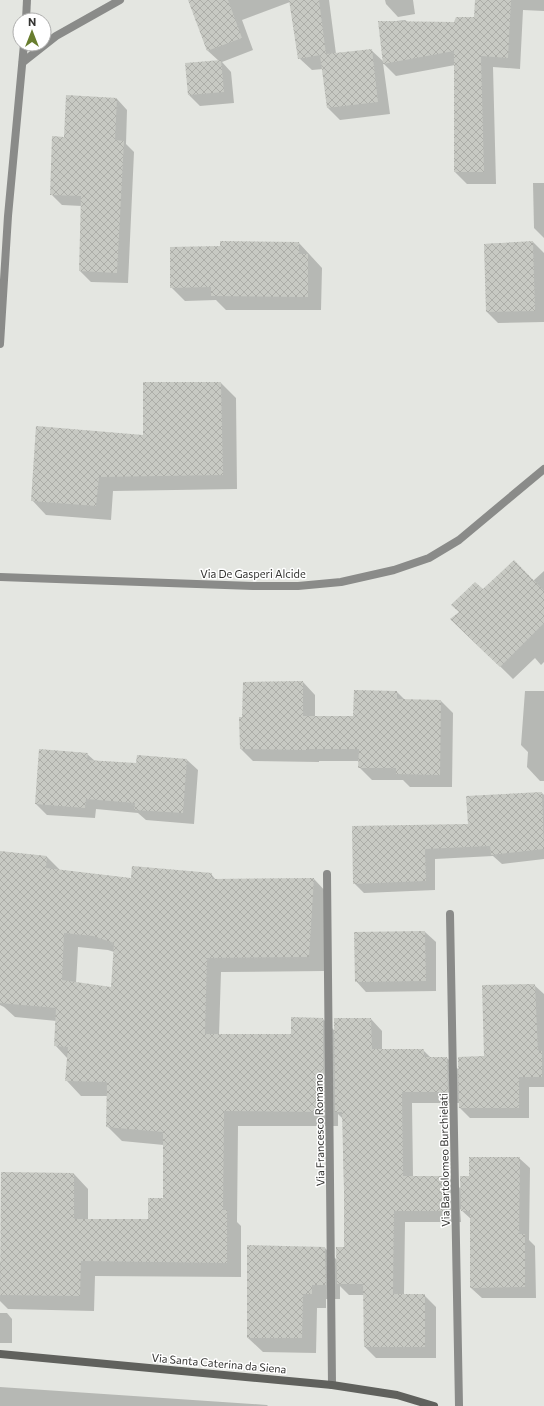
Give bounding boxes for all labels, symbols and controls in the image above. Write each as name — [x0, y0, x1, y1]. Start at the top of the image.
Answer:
north arrow — [12, 12, 52, 52]
text: N — [28, 15, 36, 28]
street label: Via De Gasperi Alcide — [200, 567, 306, 580]
street label: Via Francesco Romano — [312, 1073, 326, 1187]
street label: Via Bartolomeo Burchielati — [436, 1093, 452, 1227]
street label: Via Santa Caterina da Siena — [151, 1351, 287, 1375]

